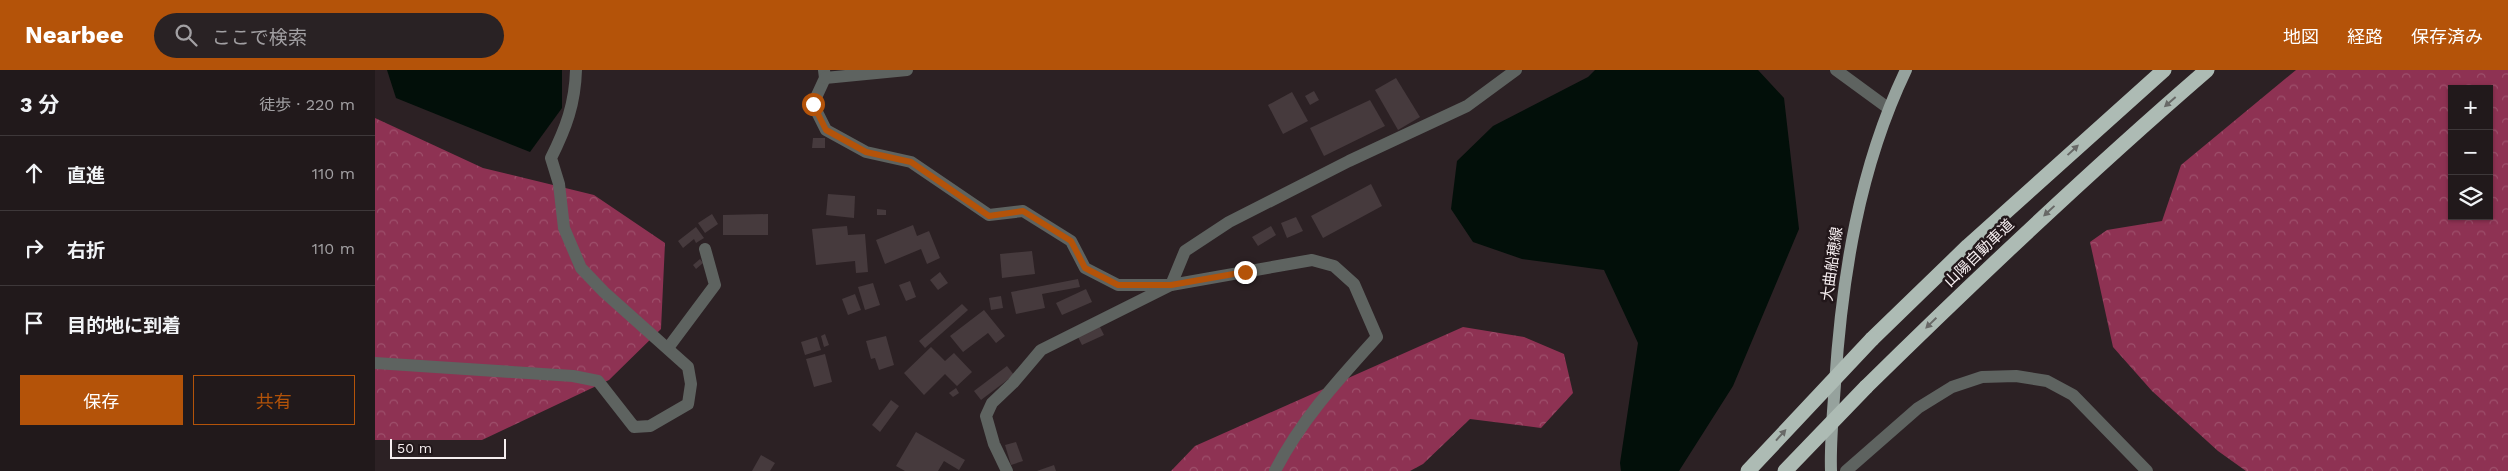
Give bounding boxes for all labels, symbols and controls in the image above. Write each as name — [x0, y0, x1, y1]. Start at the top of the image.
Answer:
search box — [154, 13, 504, 58]
text: Nearbee — [25, 21, 124, 49]
icon: search — [172, 21, 200, 49]
text: ここで検索 — [212, 26, 307, 49]
text: 地図 — [2283, 26, 2319, 47]
text: 経路 — [2347, 26, 2383, 47]
text: 保存済み — [2411, 26, 2483, 47]
map controls — [2448, 85, 2493, 220]
button: + — [2448, 85, 2493, 130]
text: 3 分 — [20, 92, 59, 117]
route start — [802, 93, 825, 116]
text: 徒歩 · 220 m — [259, 95, 355, 114]
one-way arrow — [2164, 96, 2176, 108]
button: − — [2448, 130, 2493, 175]
one-way arrow — [2067, 144, 2079, 156]
icon: ahead — [20, 159, 48, 187]
text: 直進 — [67, 164, 105, 187]
text: 110 m — [312, 164, 355, 183]
button: layers — [2448, 175, 2493, 220]
one-way arrow — [2044, 205, 2056, 217]
street label: 山陽自動車道 — [1940, 215, 2018, 291]
street label: 大曲船穂線 — [1818, 226, 1846, 302]
icon: right — [20, 234, 48, 262]
text: 右折 — [67, 239, 105, 262]
text: 110 m — [312, 239, 355, 258]
route end — [1234, 261, 1257, 284]
icon: arrive — [20, 309, 48, 337]
text: 目的地に到着 — [67, 314, 181, 337]
one-way arrow — [1926, 317, 1938, 329]
button: 保存 — [20, 375, 183, 425]
button: 共有 — [193, 375, 355, 425]
one-way arrow — [1775, 429, 1787, 441]
scale bar — [390, 436, 506, 459]
text: 50 m — [397, 440, 432, 456]

